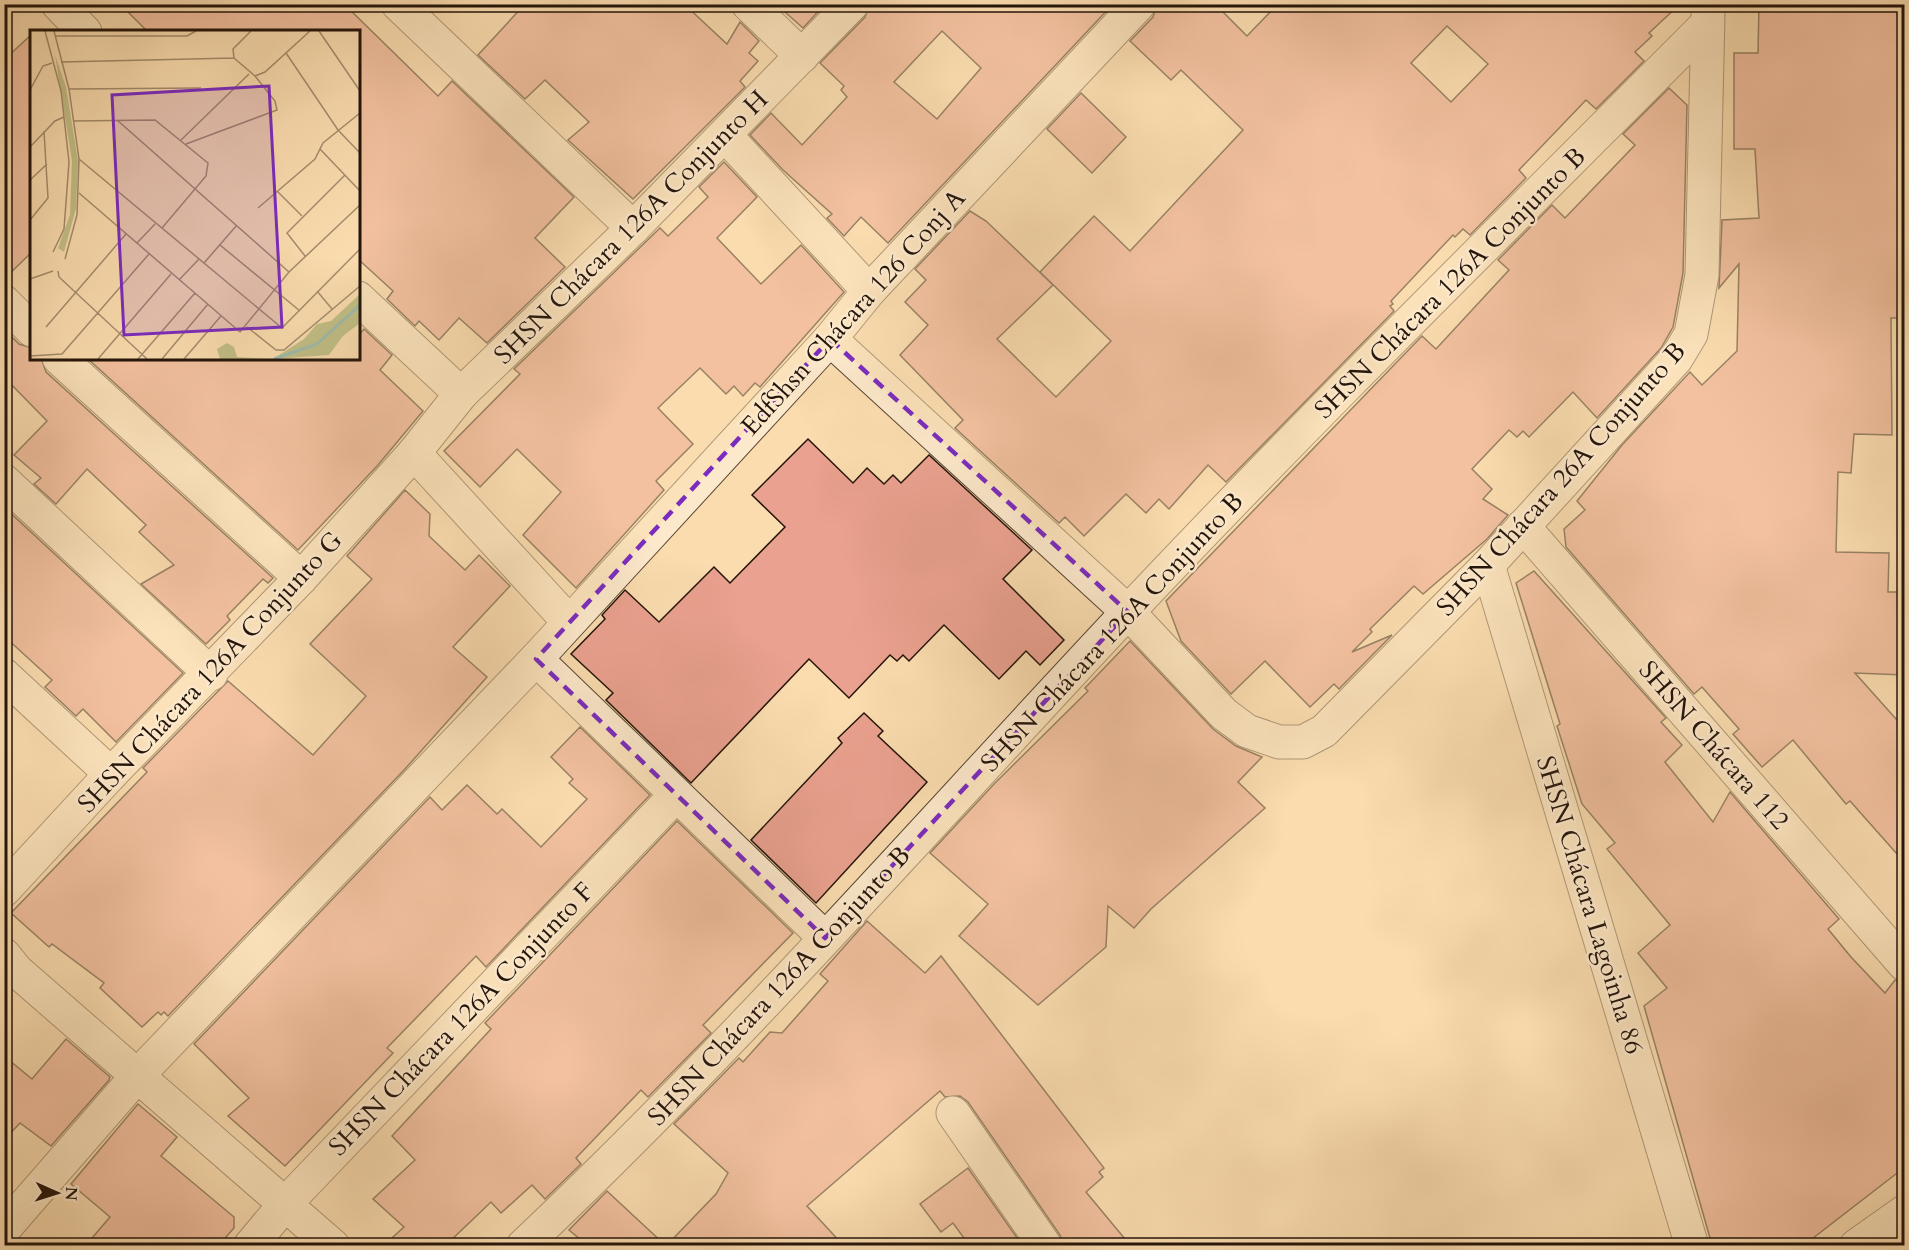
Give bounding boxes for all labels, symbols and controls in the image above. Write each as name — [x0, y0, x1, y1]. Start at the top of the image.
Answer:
inset map — [30, 30, 360, 360]
street label: SHSN Chácara 126A Conjunto H — [486, 82, 776, 372]
street label: SHSN Chácara 126A Conjunto B — [1307, 140, 1593, 426]
street label: EdfShsn Chácara 126 Conj A — [733, 181, 973, 443]
street label: SHSN Chácara 26A Conjunto B — [1428, 335, 1694, 623]
street label: SHSN Chácara 126A Conjunto B — [973, 485, 1251, 779]
street label: SHSN Chácara 126A Conjunto G — [70, 523, 350, 821]
street label: SHSN Chácara 112 — [1631, 653, 1797, 837]
street label: SHSN Chácara Lagoinha 86 — [1528, 752, 1652, 1058]
street label: SHSN Chácara 126A Conjunto B — [640, 839, 918, 1133]
street label: SHSN Chácara 126A Conjunto F — [321, 875, 601, 1163]
north arrow — [27, 1163, 87, 1223]
text: N — [60, 1186, 82, 1201]

